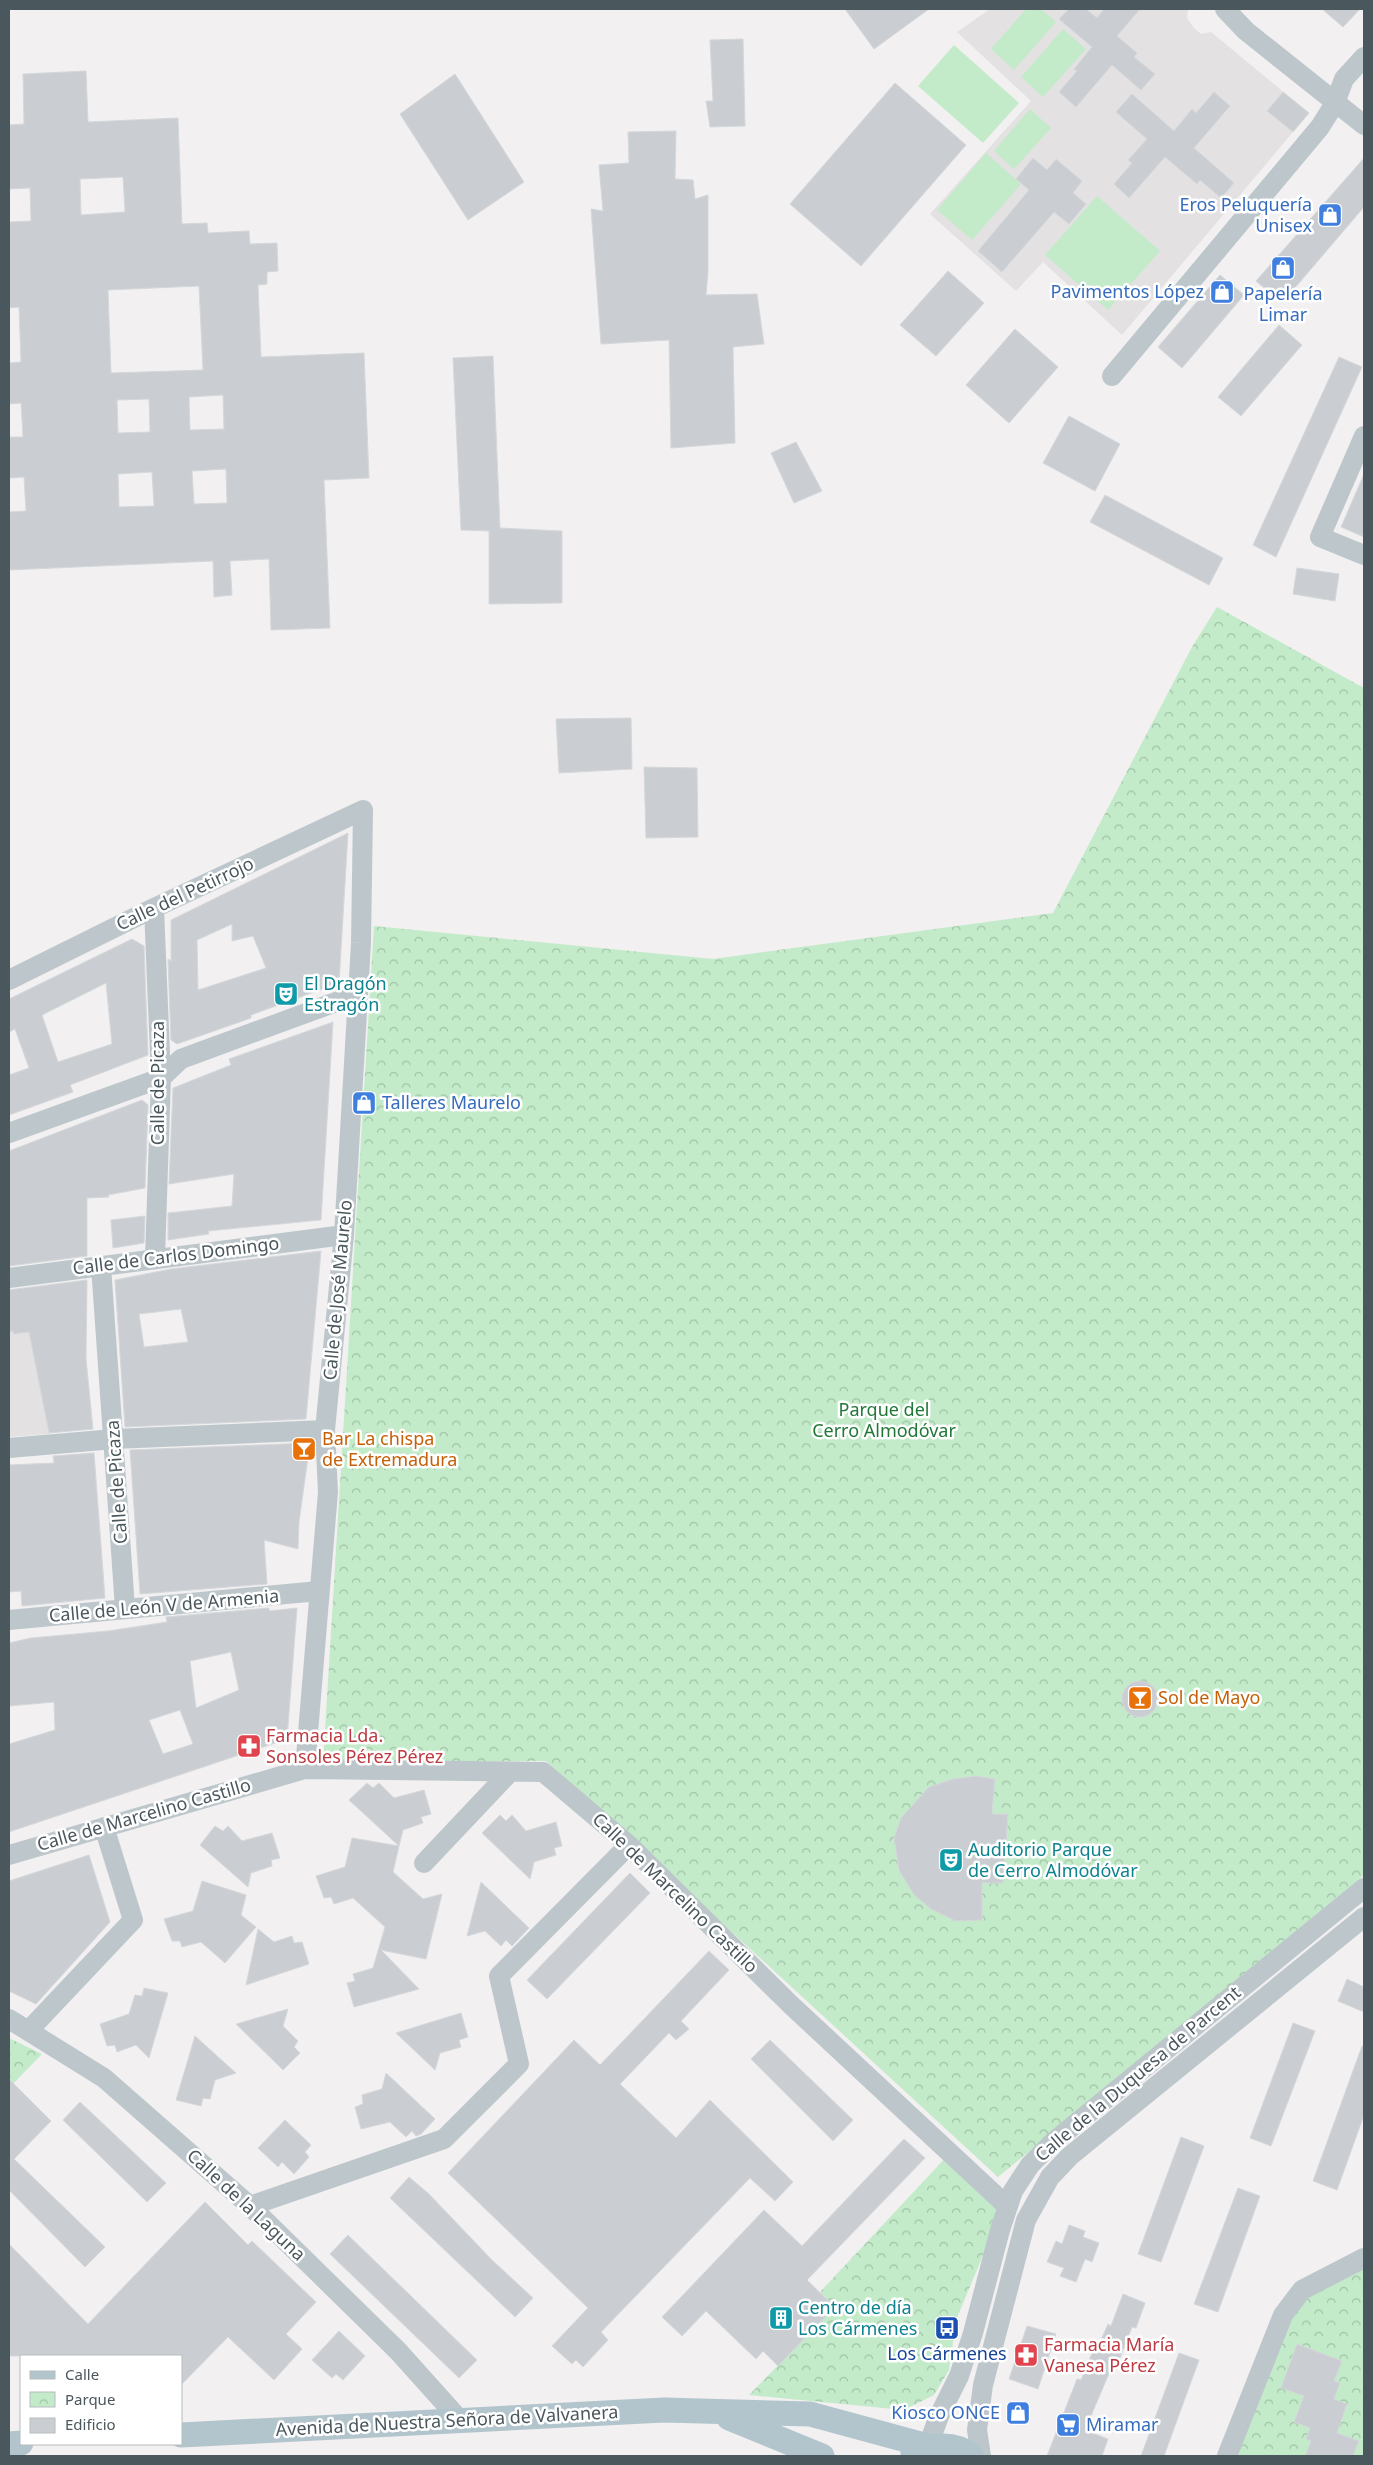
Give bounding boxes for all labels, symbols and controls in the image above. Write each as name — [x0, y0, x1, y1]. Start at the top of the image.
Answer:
place label: Eros Peluquería Unisex — [1179, 192, 1312, 237]
shop icon: Eros Peluquería Unisex — [1317, 202, 1343, 228]
shop icon: Papelería Limar — [1270, 255, 1296, 281]
place label: Pavimentos López — [1051, 279, 1204, 303]
shop icon: Pavimentos López — [1209, 279, 1235, 305]
place label: Papelería Limar — [1243, 281, 1323, 326]
street label: Calle del Petirrojo — [112, 851, 257, 936]
place label: El Dragón Estragón — [304, 971, 387, 1016]
theatre icon: El Dragón Estragón — [273, 981, 299, 1007]
street label: Calle de Picaza — [145, 1021, 169, 1145]
shop icon: Talleres Maurelo — [351, 1090, 377, 1116]
place label: Talleres Maurelo — [382, 1090, 521, 1114]
street label: Calle de José Maurelo — [317, 1199, 357, 1381]
street label: Calle de Carlos Domingo — [71, 1230, 280, 1280]
park label: Parque del Cerro Almodóvar — [812, 1397, 956, 1442]
street label: Calle de Picaza — [100, 1419, 132, 1545]
place label: Bar La chispa de Extremadura — [322, 1426, 457, 1471]
bar icon: Bar La chispa de Extremadura — [291, 1436, 317, 1462]
street label: Calle de León V de Armenia — [48, 1583, 280, 1627]
bar icon: Sol de Mayo — [1127, 1685, 1153, 1711]
place label: Sol de Mayo — [1158, 1685, 1261, 1709]
place label: Farmacia Lda. Sonsoles Pérez Pérez — [266, 1723, 443, 1768]
pharmacy icon: Farmacia Lda. Sonsoles Pérez Pérez — [236, 1733, 262, 1759]
street label: Calle de Marcelino Castillo — [34, 1772, 253, 1856]
street label: Calle de Marcelino Castillo — [588, 1807, 764, 1978]
place label: Auditorio Parque de Cerro Almodóvar — [968, 1837, 1138, 1882]
theatre icon: Auditorio Parque de Cerro Almodóvar — [938, 1847, 964, 1873]
street label: Calle de la Duquesa de Parcent — [1030, 1980, 1246, 2166]
street label: Calle de la Laguna — [182, 2143, 311, 2266]
place label: Centro de día Los Cármenes — [798, 2295, 917, 2340]
building icon: Centro de día Los Cármenes — [768, 2305, 794, 2331]
bus stop icon: Los Cármenes — [934, 2315, 960, 2341]
place label: Farmacia María Vanesa Pérez — [1044, 2332, 1174, 2377]
place label: Los Cármenes — [887, 2341, 1007, 2365]
pharmacy icon: Farmacia María Vanesa Pérez — [1013, 2342, 1039, 2368]
legend — [20, 2355, 182, 2445]
text: Calle — [65, 2364, 99, 2384]
text: Parque — [65, 2389, 115, 2409]
street label: Avenida de Nuestra Señora de Valvanera — [275, 2399, 619, 2441]
place label: Kiosco ONCE — [891, 2400, 1000, 2424]
shop icon: Kiosco ONCE — [1005, 2400, 1031, 2426]
supermarket icon: Miramar — [1055, 2412, 1081, 2438]
place label: Miramar — [1086, 2412, 1159, 2436]
text: Edificio — [65, 2414, 116, 2434]

